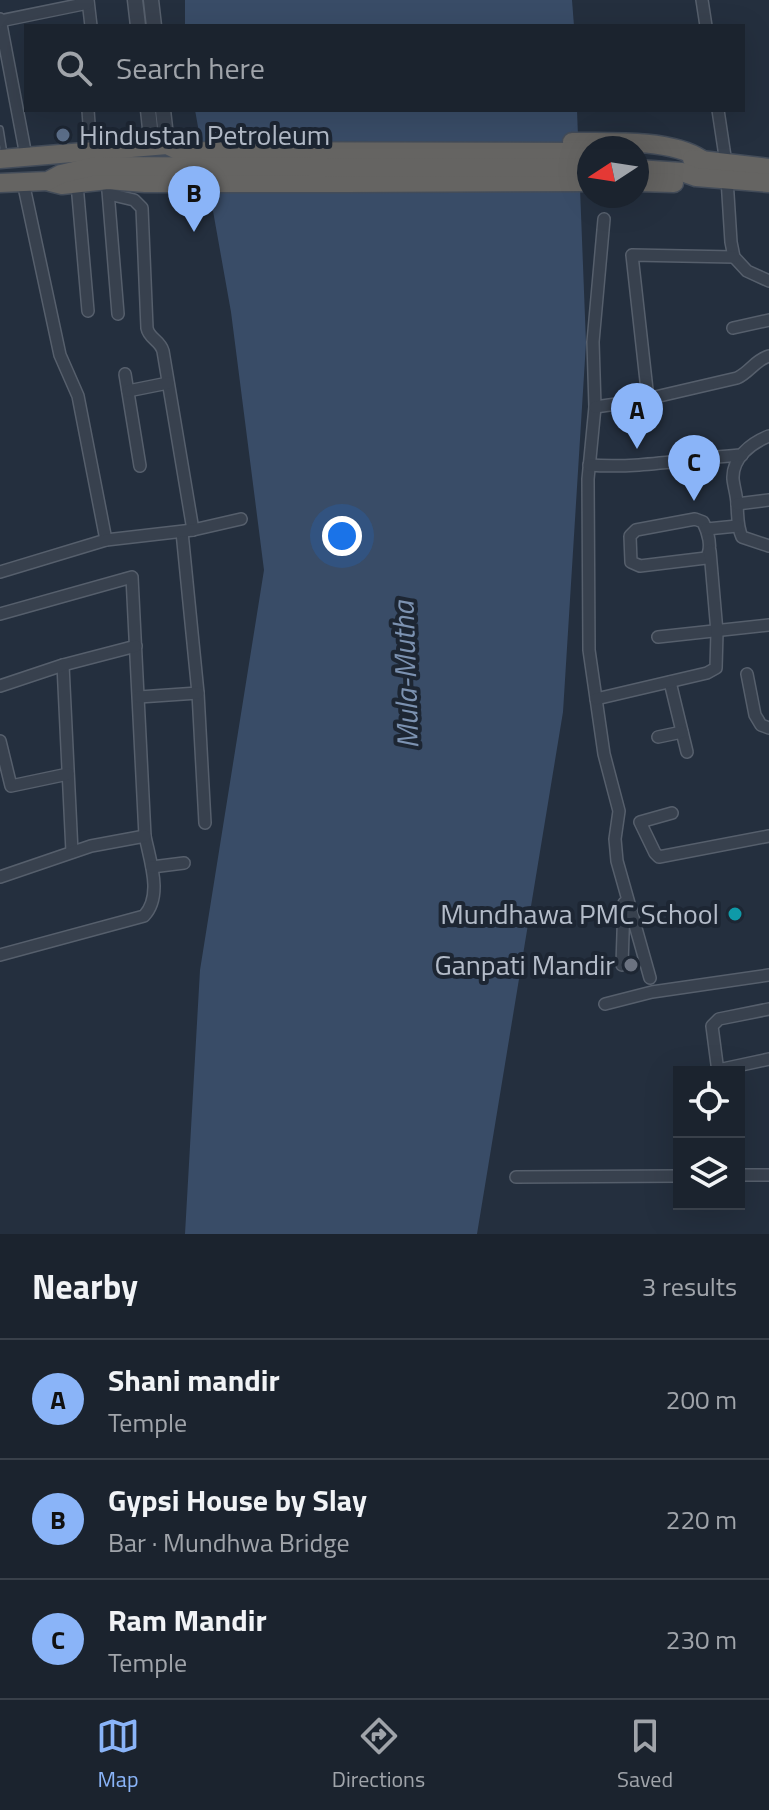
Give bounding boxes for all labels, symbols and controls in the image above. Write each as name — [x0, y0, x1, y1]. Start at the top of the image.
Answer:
search box — [24, 24, 745, 112]
text: Search here — [116, 45, 265, 91]
icon: search — [52, 46, 96, 90]
place label: Hindustan Petroleum — [79, 113, 330, 156]
marker: Hindustan Petroleum — [54, 126, 72, 144]
north arrow — [577, 136, 649, 208]
pin: B — [168, 166, 220, 232]
pin: A — [611, 383, 663, 449]
pin: C — [668, 435, 720, 501]
your location — [322, 516, 362, 556]
water label: Mula-Mutha — [379, 598, 431, 750]
place label: Mundhawa PMC School — [440, 892, 719, 935]
marker: Mundhawa PMC School — [726, 905, 744, 923]
place label: Ganpati Mandir — [435, 943, 615, 986]
marker: Ganpati Mandir — [622, 956, 640, 974]
map controls — [673, 1066, 745, 1210]
button: locate — [673, 1066, 745, 1138]
button: layers — [673, 1138, 745, 1210]
text: Nearby — [32, 1260, 138, 1312]
text: 3 results — [642, 1267, 737, 1306]
text: Shani mandir — [108, 1357, 280, 1403]
text: A — [50, 1380, 66, 1419]
text: 200 m — [666, 1380, 737, 1419]
text: Temple — [108, 1403, 187, 1442]
text: Gypsi House by Slay — [108, 1477, 367, 1523]
text: B — [50, 1500, 66, 1539]
text: 220 m — [666, 1500, 737, 1539]
text: Bar · Mundhwa Bridge — [108, 1523, 350, 1562]
text: Ram Mandir — [108, 1597, 267, 1643]
text: C — [51, 1620, 65, 1659]
text: 230 m — [666, 1620, 737, 1659]
text: Temple — [108, 1643, 187, 1682]
tab: Map — [96, 1714, 140, 1796]
tab: Directions — [332, 1714, 425, 1796]
tab: Saved — [617, 1714, 673, 1796]

